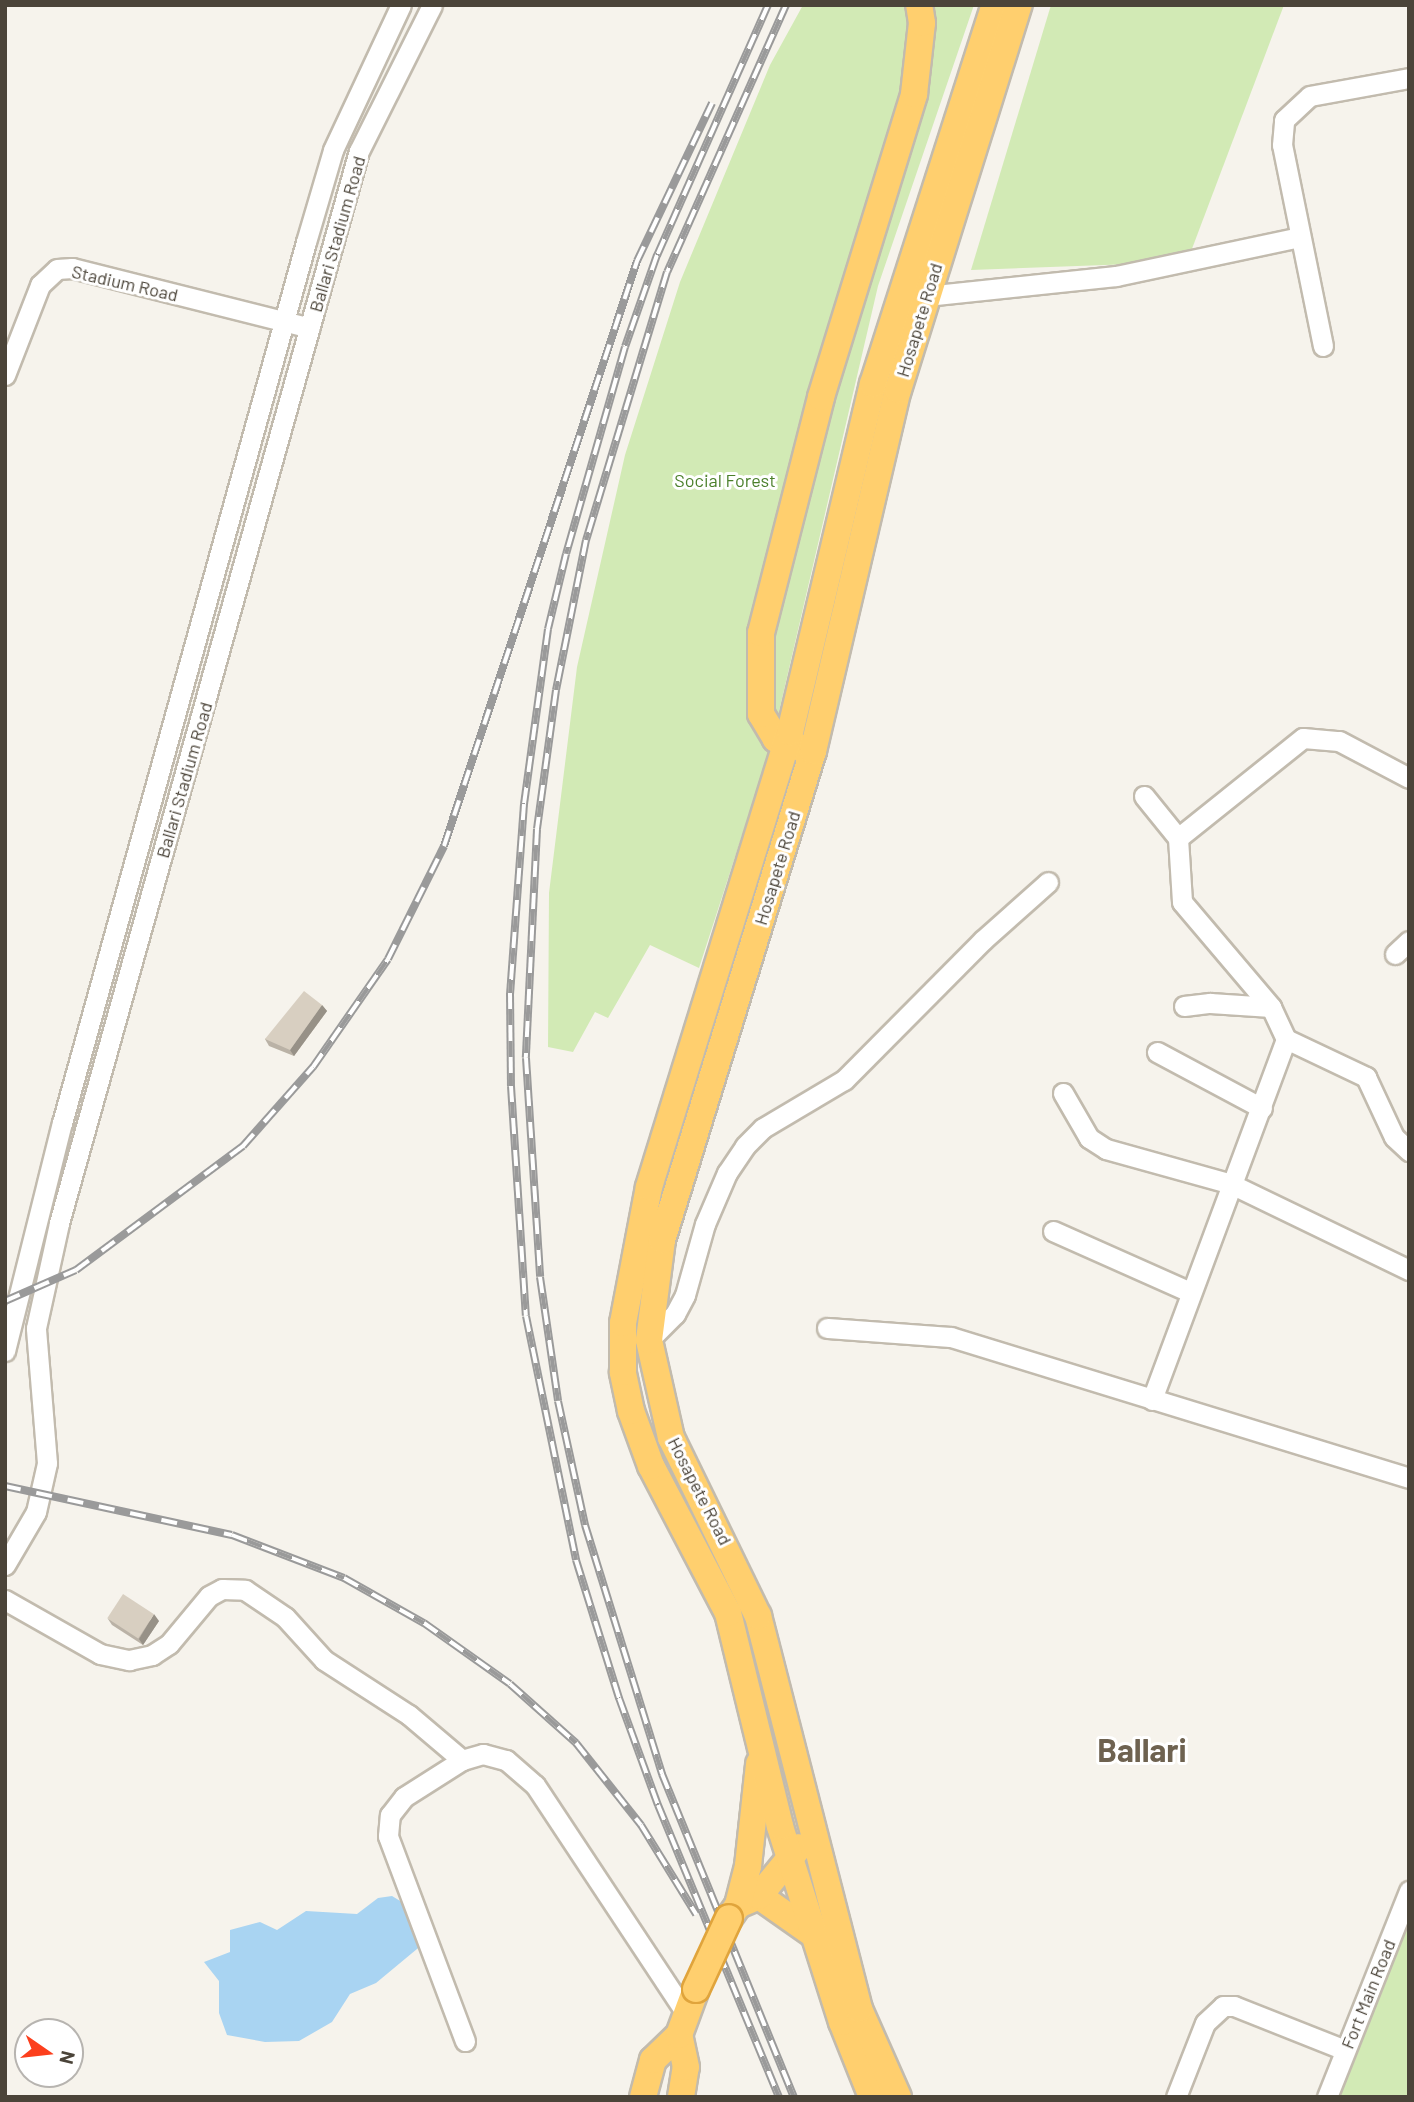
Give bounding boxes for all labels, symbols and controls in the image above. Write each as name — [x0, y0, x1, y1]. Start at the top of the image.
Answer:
street label: Ballari Stadium Road — [304, 154, 370, 314]
street label: Stadium Road — [70, 260, 180, 306]
street label: Hosapete Road — [891, 260, 947, 380]
park label: Social Forest — [674, 469, 776, 491]
street label: Ballari Stadium Road — [151, 700, 217, 860]
street label: Hosapete Road — [749, 808, 805, 928]
street label: Hosapete Road — [664, 1434, 736, 1548]
district label: Ballari — [1097, 1730, 1187, 1768]
street label: Fort Main Road — [1336, 1936, 1400, 2052]
north arrow — [14, 2018, 84, 2088]
text: N — [55, 2049, 81, 2067]

